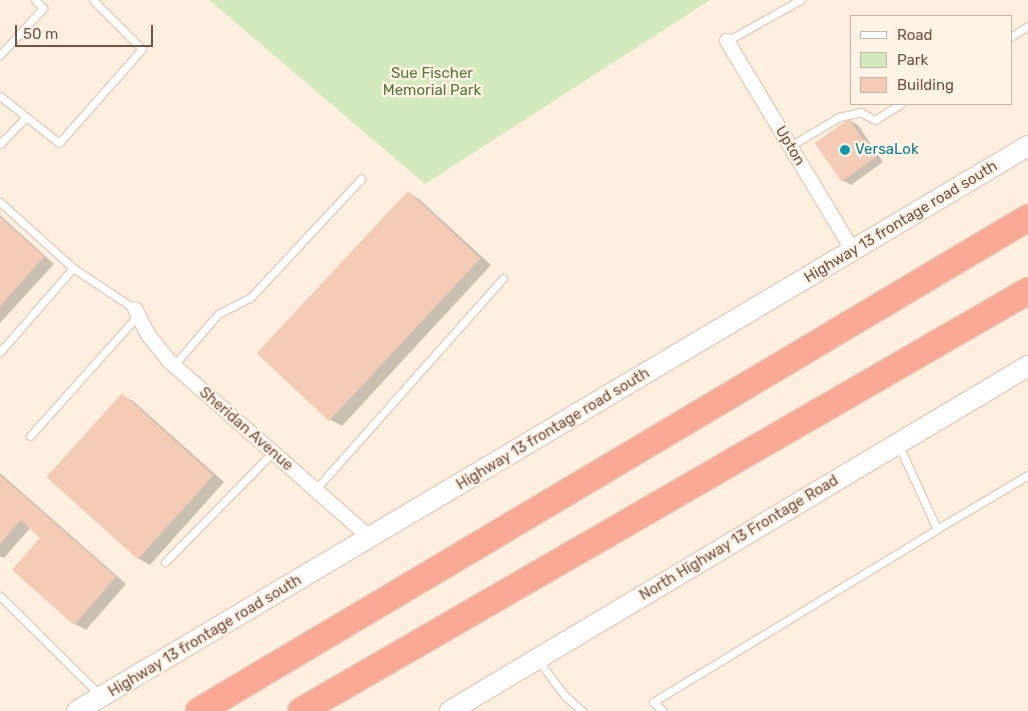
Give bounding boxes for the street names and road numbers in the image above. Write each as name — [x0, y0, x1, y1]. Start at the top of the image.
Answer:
street label: Upton — [771, 123, 809, 169]
street label: Highway 13 frontage road south — [801, 157, 1001, 287]
street label: Highway 13 frontage road south — [453, 364, 653, 494]
street label: Sheridan Avenue — [195, 383, 297, 475]
street label: North Highway 13 Frontage Road — [636, 471, 842, 605]
street label: Highway 13 frontage road south — [105, 571, 305, 701]

